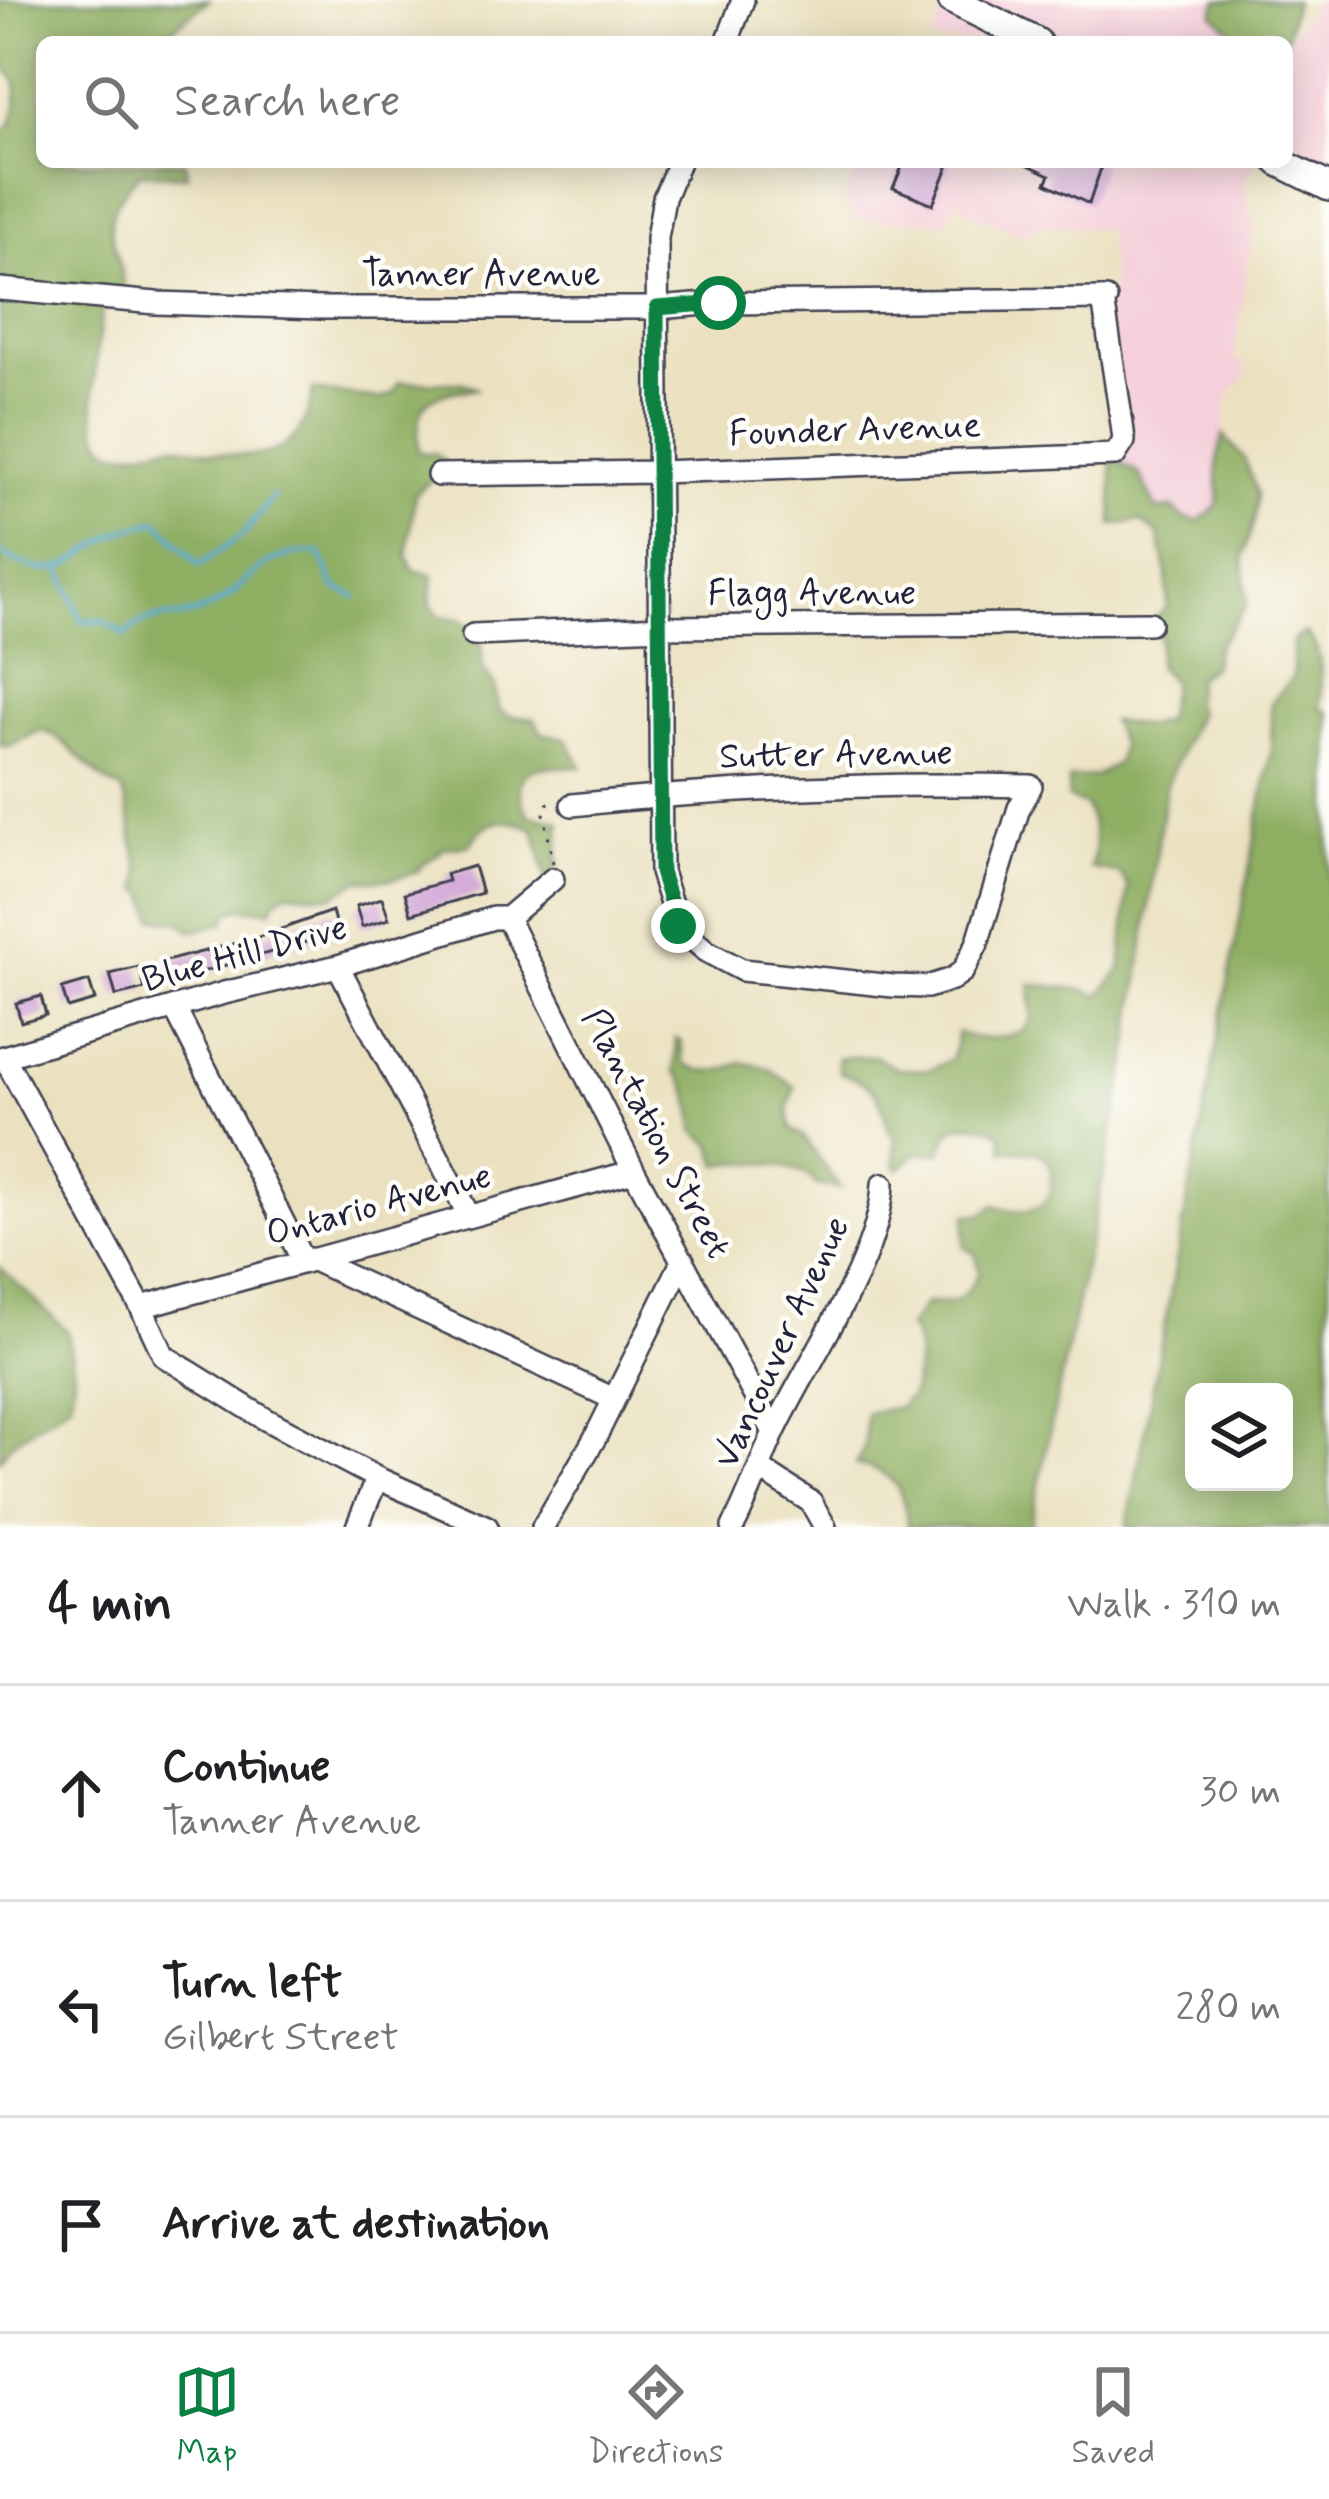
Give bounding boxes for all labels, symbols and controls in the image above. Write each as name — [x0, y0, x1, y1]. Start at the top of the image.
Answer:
search box — [36, 36, 1293, 168]
icon: search — [78, 69, 144, 135]
text: Search here — [174, 73, 401, 132]
street label: Tanner Avenue — [361, 252, 601, 299]
route start — [692, 276, 746, 330]
street label: Founder Avenue — [728, 403, 982, 459]
street label: Flagg Avenue — [708, 571, 916, 620]
street label: Sutter Avenue — [719, 730, 953, 782]
route end — [651, 899, 705, 953]
street label: Blue Hill Drive — [137, 905, 353, 1005]
street label: Plantation Street — [569, 1001, 741, 1267]
street label: Ontario Avenue — [261, 1153, 497, 1259]
street label: Vancouver Avenue — [704, 1209, 862, 1477]
map controls — [1185, 1383, 1293, 1491]
button: layers — [1185, 1383, 1293, 1491]
text: 4 min — [48, 1572, 172, 1638]
text: Walk · 310 m — [1067, 1580, 1281, 1631]
text: Continue — [162, 1738, 330, 1797]
icon: ahead — [48, 1760, 114, 1826]
text: 30 m — [1199, 1767, 1281, 1818]
text: Tanner Avenue — [162, 1797, 421, 1848]
text: Turn left — [162, 1954, 342, 2013]
icon: left — [48, 1976, 114, 2042]
text: 280 m — [1176, 1983, 1281, 2034]
text: Gilbert Street — [162, 2013, 399, 2064]
icon: arrive — [48, 2192, 114, 2258]
text: Arrive at destination — [162, 2195, 550, 2254]
tab: Map — [174, 2359, 240, 2475]
tab: Directions — [588, 2359, 724, 2475]
tab: Saved — [1072, 2359, 1155, 2475]

